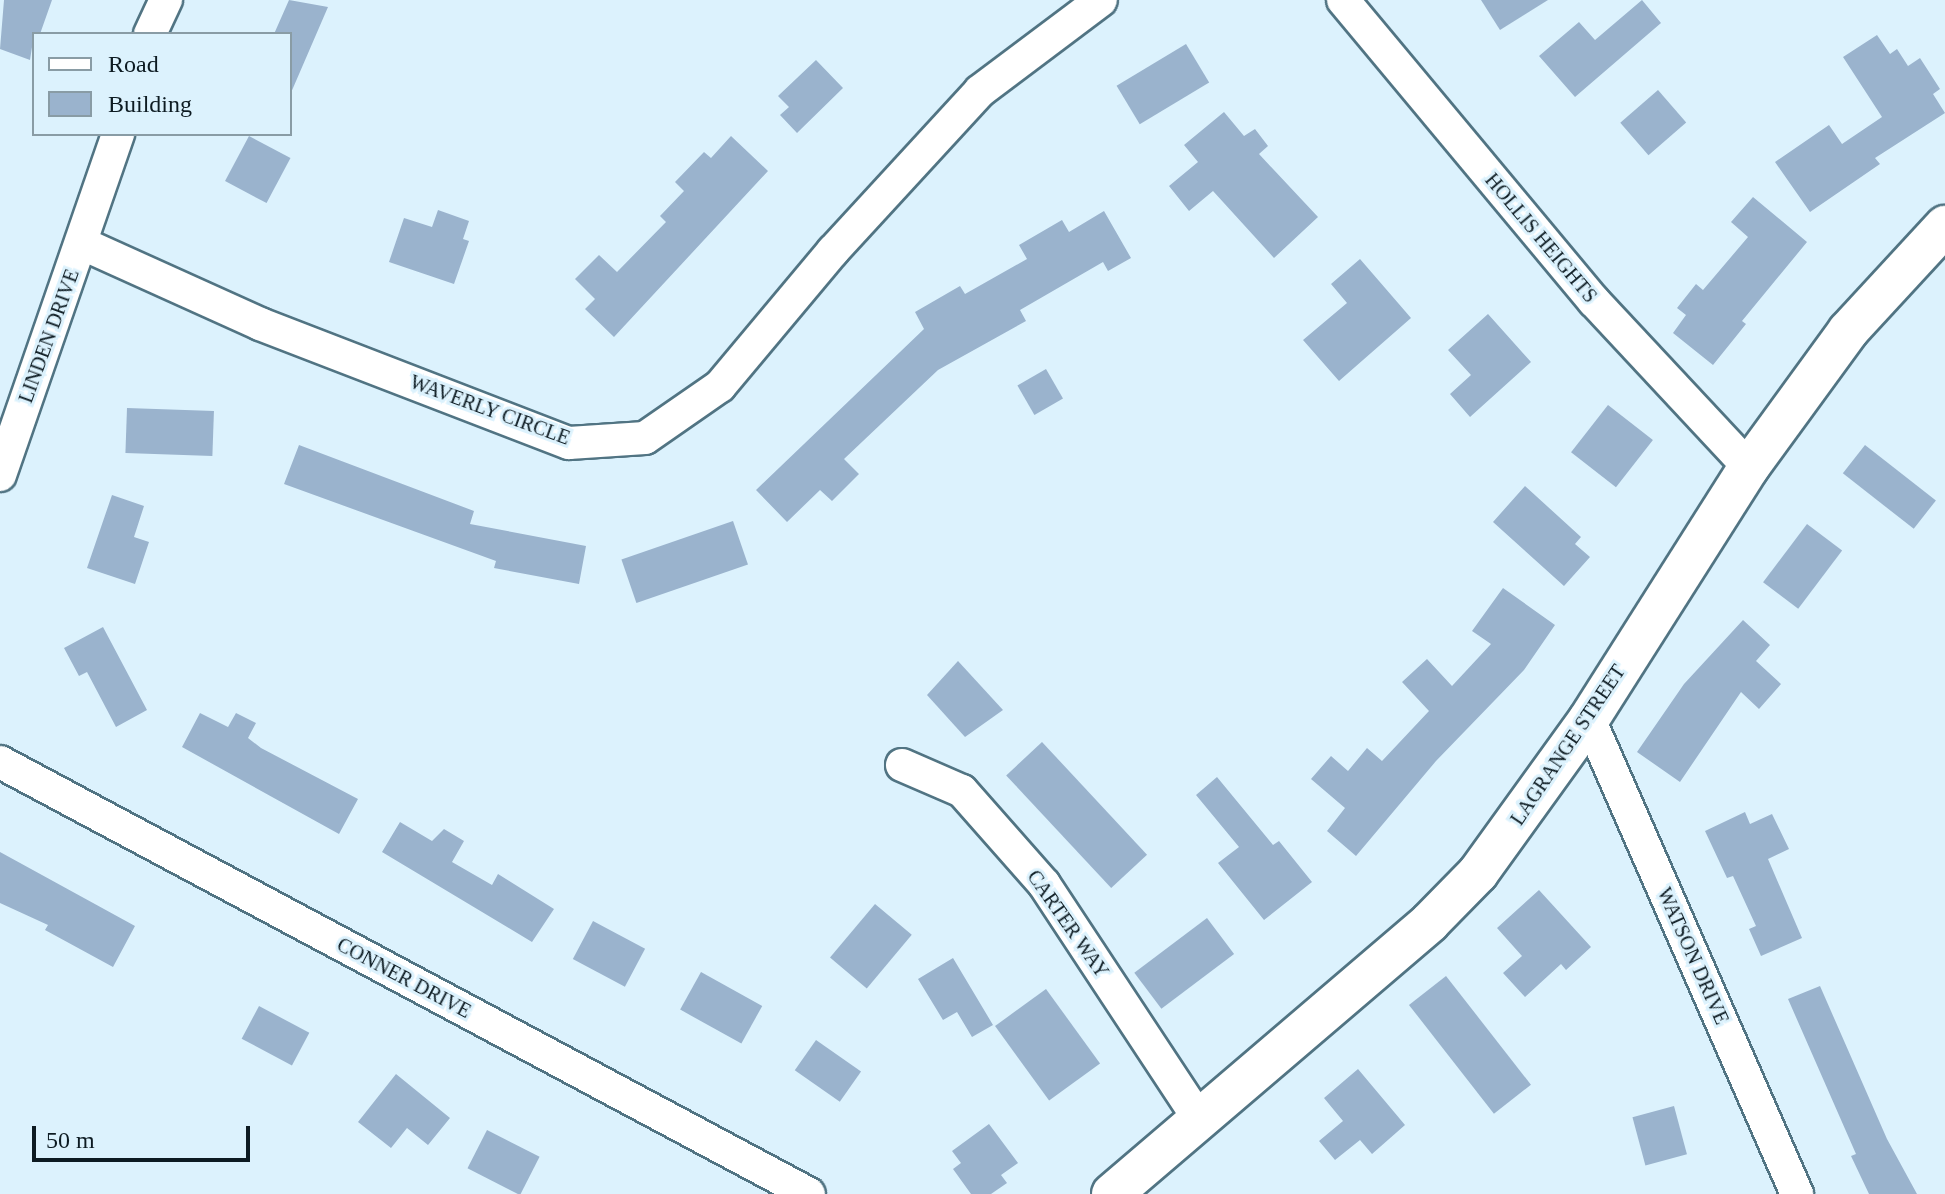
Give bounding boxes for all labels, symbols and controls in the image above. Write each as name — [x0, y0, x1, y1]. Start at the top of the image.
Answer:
legend — [32, 32, 292, 136]
text: Road — [108, 51, 159, 77]
text: Building — [108, 91, 192, 117]
street label: HOLLIS HEIGHTS — [1480, 168, 1602, 308]
street label: LINDEN DRIVE — [14, 266, 84, 406]
street label: WAVERLY CIRCLE — [406, 370, 574, 450]
street label: LAGRANGE STREET — [1505, 660, 1631, 830]
street label: CARTER WAY — [1022, 865, 1114, 983]
street label: WATSON DRIVE — [1652, 884, 1734, 1028]
street label: CONNER DRIVE — [333, 933, 475, 1023]
scale bar — [36, 1110, 254, 1160]
text: 50 m — [46, 1127, 95, 1153]

